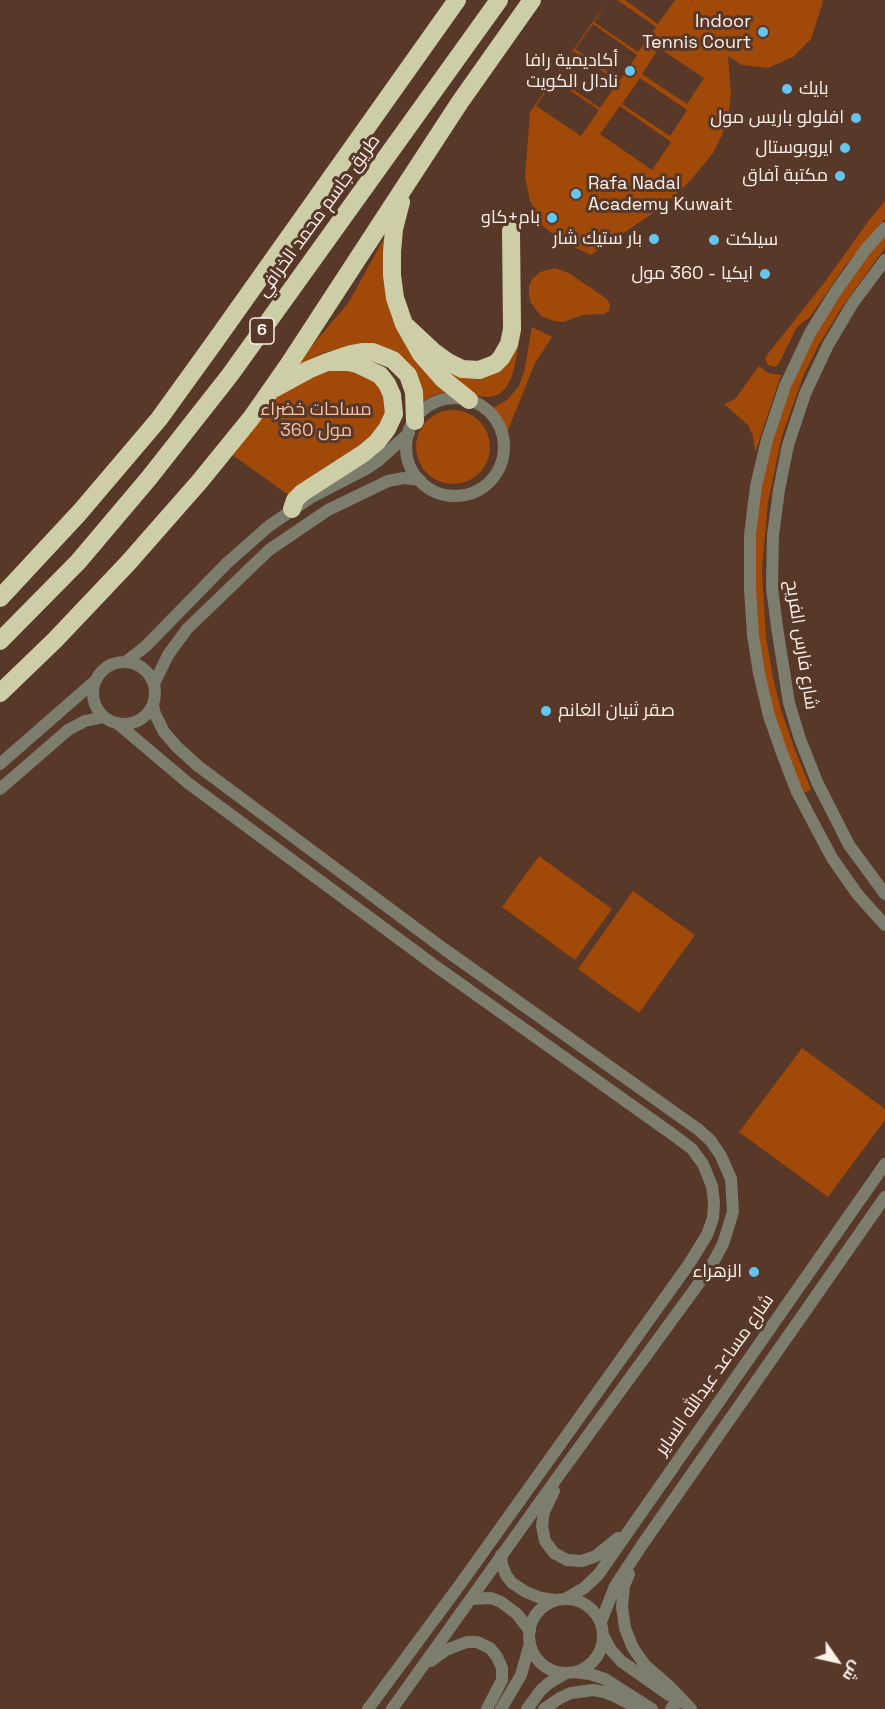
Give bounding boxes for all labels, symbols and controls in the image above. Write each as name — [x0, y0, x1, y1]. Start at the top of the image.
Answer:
place label: Indoor Tennis Court — [642, 11, 751, 54]
marker: Indoor Tennis Court — [756, 25, 770, 39]
place label: أكاديمية رافا نادال الكويت — [525, 50, 618, 92]
marker: أكاديمية رافا نادال الكويت — [623, 64, 637, 78]
place label: بايك — [799, 78, 829, 100]
marker: بايك — [780, 82, 794, 96]
place label: افلولو باريس مول — [710, 107, 844, 129]
marker: افلولو باريس مول — [849, 111, 863, 125]
street label: طريق جاسم محمد الخرافي — [253, 131, 385, 301]
place label: ايروبوستال — [755, 137, 833, 159]
marker: ايروبوستال — [838, 141, 852, 155]
place label: مكتبة آفاق — [742, 165, 828, 187]
marker: مكتبة آفاق — [833, 169, 847, 183]
place label: Rafa Nadal Academy Kuwait — [588, 173, 733, 216]
marker: Rafa Nadal Academy Kuwait — [569, 187, 583, 201]
place label: بام+كاو — [481, 207, 540, 229]
marker: بام+كاو — [545, 211, 559, 225]
place label: بار ستيك شار — [553, 228, 642, 250]
place label: سيلكت — [726, 229, 778, 251]
marker: بار ستيك شار — [647, 232, 661, 246]
marker: سيلكت — [707, 233, 721, 247]
place label: ايكيا - 360 مول — [631, 263, 753, 285]
marker: ايكيا - 360 مول — [758, 267, 772, 281]
road number: 6 — [250, 318, 274, 344]
park label: مساحات خضراء 360 مول — [260, 399, 372, 442]
street label: شارع فارس الفريح — [780, 579, 822, 711]
place label: صقر ثنيان الغانم — [558, 700, 675, 722]
marker: صقر ثنيان الغانم — [539, 704, 553, 718]
place label: الزهراء — [692, 1261, 742, 1283]
marker: الزهراء — [747, 1265, 761, 1279]
street label: شارع مساعد عبدالله الساير — [651, 1290, 779, 1460]
north arrow — [807, 1631, 867, 1691]
text: ش — [838, 1657, 867, 1686]

